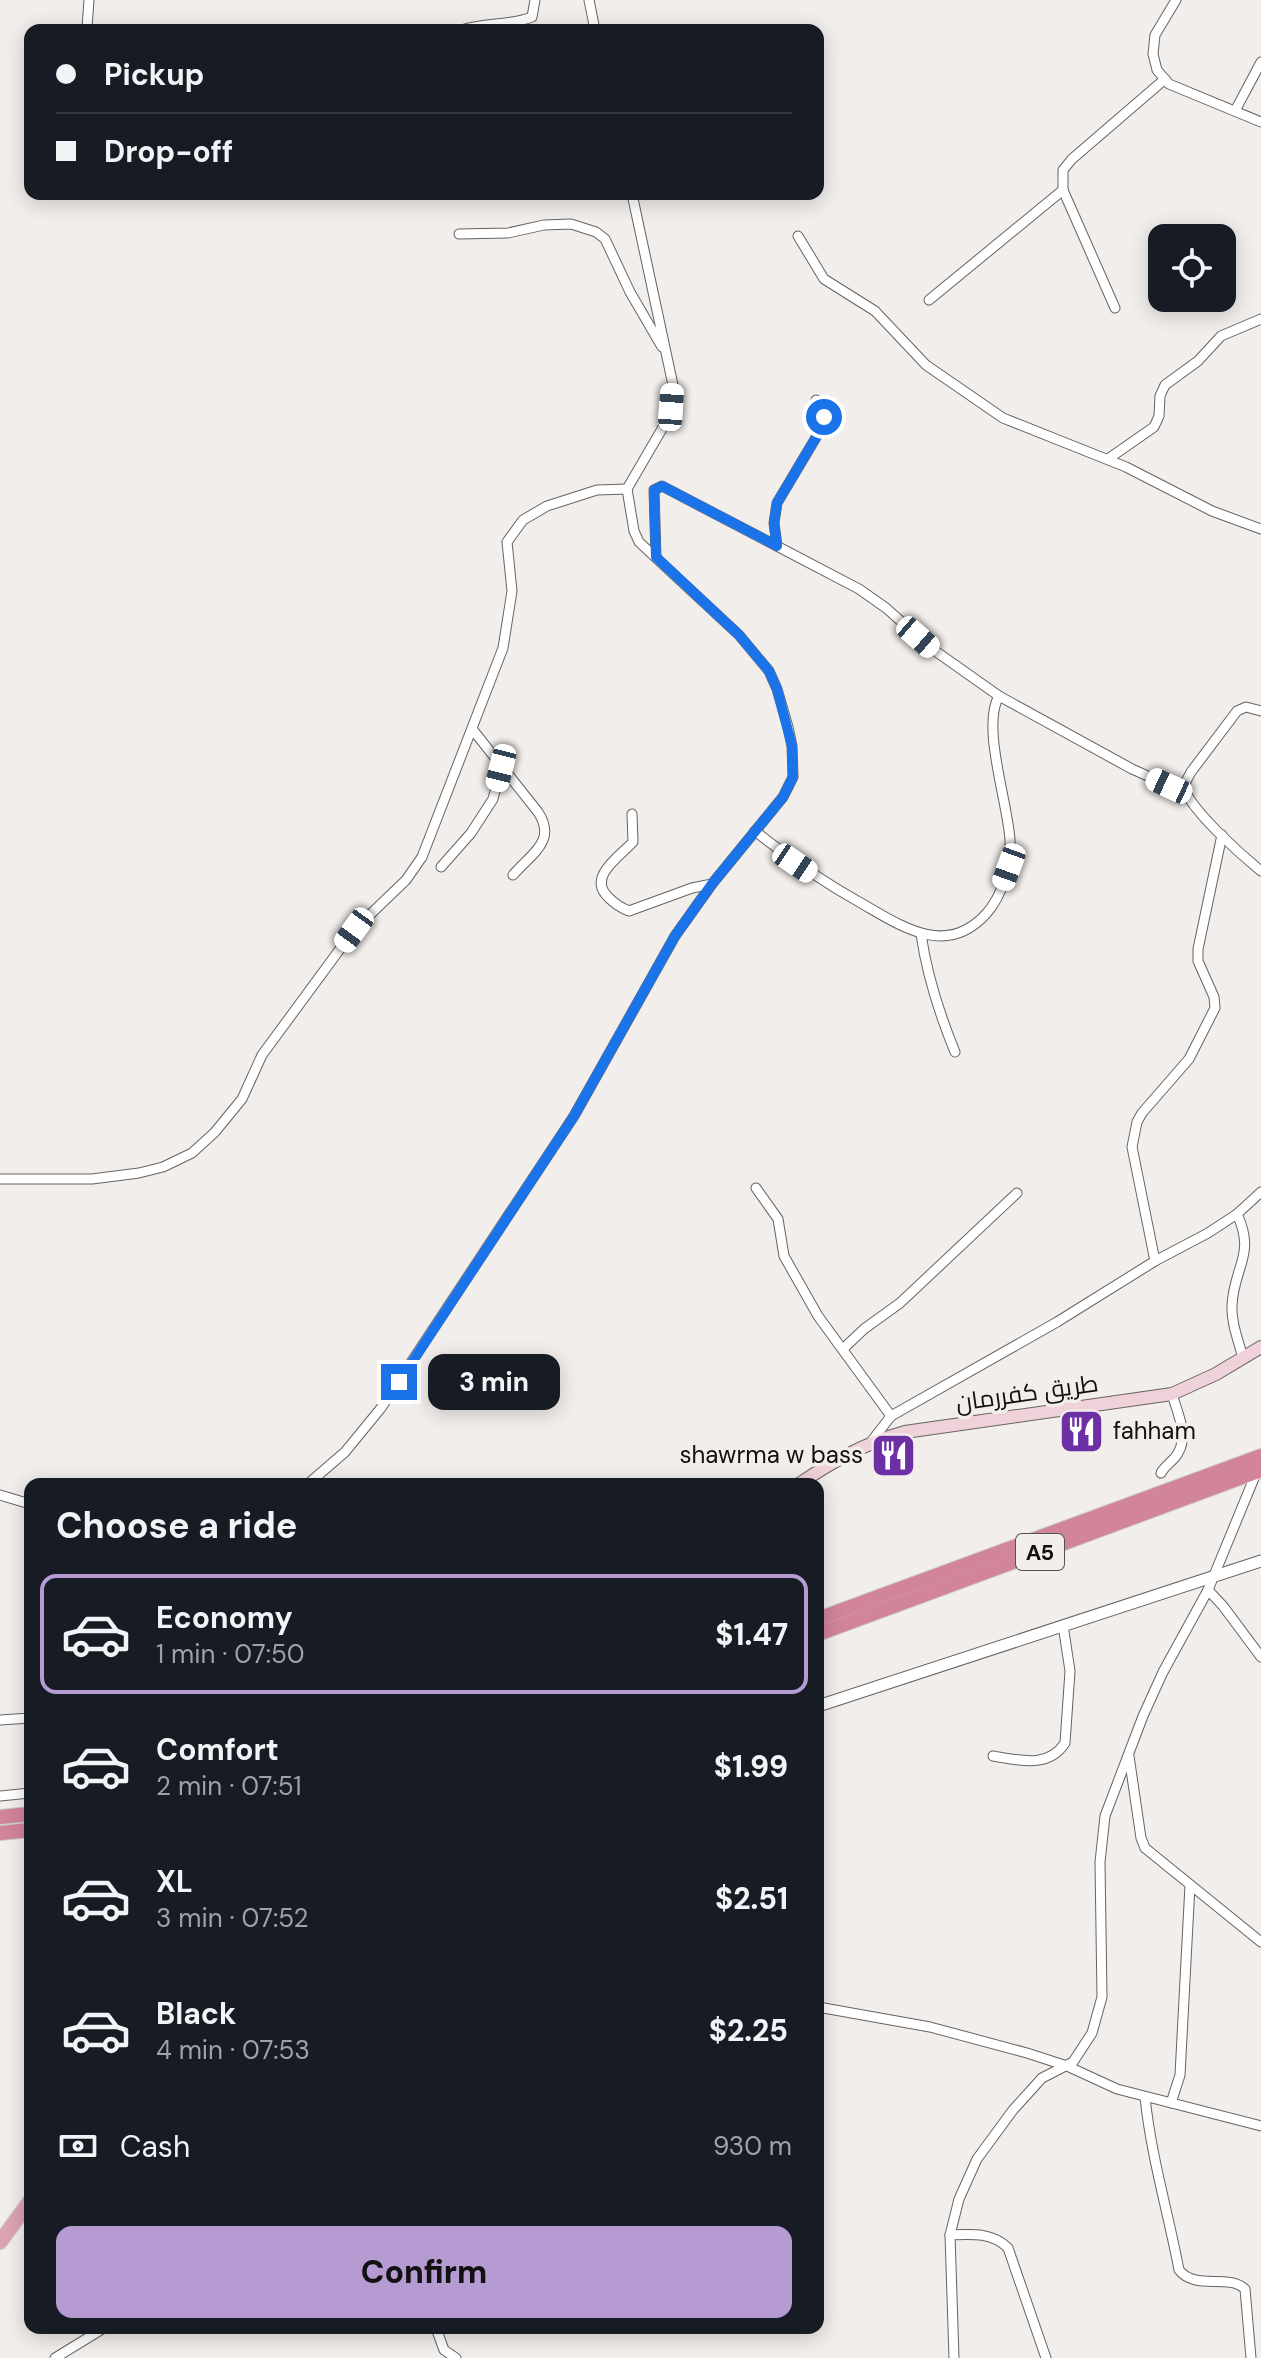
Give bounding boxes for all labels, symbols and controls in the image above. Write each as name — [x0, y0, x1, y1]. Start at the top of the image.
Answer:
text: Pickup — [104, 55, 204, 94]
text: Drop-off — [104, 132, 233, 171]
map controls — [1148, 224, 1236, 312]
button: locate — [1148, 224, 1236, 312]
car — [657, 382, 685, 432]
route start — [806, 399, 842, 435]
car — [892, 612, 944, 662]
car — [484, 742, 518, 794]
car — [1142, 765, 1196, 807]
car — [768, 840, 822, 886]
car — [990, 840, 1028, 894]
car — [330, 904, 378, 956]
callout: 3 min — [427, 1354, 559, 1410]
route end — [381, 1364, 417, 1400]
text: 3 min — [459, 1365, 529, 1399]
street label: طريق كفررمان — [954, 1367, 1100, 1418]
restaurant icon: fahham — [1058, 1407, 1106, 1455]
place label: fahham — [1113, 1415, 1196, 1446]
restaurant icon: shawrma w bass — [870, 1431, 918, 1479]
place label: shawrma w bass — [679, 1439, 863, 1470]
text: Choose a ride — [56, 1502, 297, 1549]
road number: A5 — [1016, 1534, 1064, 1570]
icon: car — [60, 1598, 132, 1670]
text: Economy — [156, 1598, 293, 1637]
text: $1.47 — [715, 1615, 788, 1654]
text: 1 min · 07:50 — [156, 1637, 305, 1671]
icon: car — [60, 1730, 132, 1802]
text: Comfort — [156, 1730, 279, 1769]
text: $1.99 — [714, 1747, 788, 1786]
text: 2 min · 07:51 — [156, 1769, 302, 1803]
icon: car — [60, 1862, 132, 1934]
text: XL — [156, 1862, 193, 1901]
text: $2.51 — [715, 1879, 788, 1918]
text: 3 min · 07:52 — [156, 1901, 309, 1935]
icon: car — [60, 1994, 132, 2066]
text: Black — [156, 1994, 236, 2033]
text: $2.25 — [709, 2011, 788, 2050]
text: 4 min · 07:53 — [156, 2033, 310, 2067]
icon: cash — [56, 2124, 100, 2168]
text: Cash — [120, 2127, 190, 2166]
text: 930 m — [713, 2129, 792, 2163]
button: Confirm — [56, 2226, 792, 2318]

